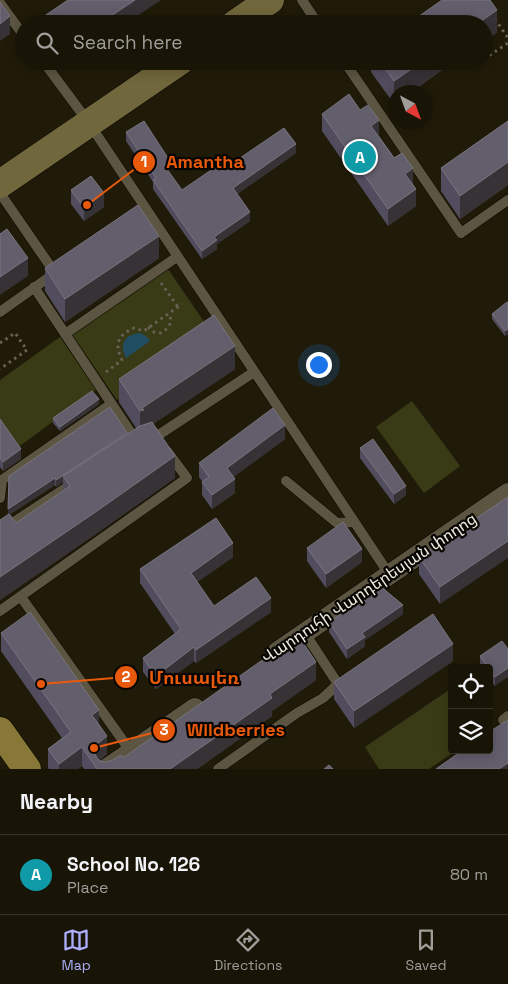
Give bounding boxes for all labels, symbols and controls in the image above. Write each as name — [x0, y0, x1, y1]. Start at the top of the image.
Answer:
search box — [15, 15, 493, 70]
icon: search — [33, 29, 61, 57]
text: Search here — [73, 30, 183, 55]
north arrow — [388, 85, 433, 130]
pin: A — [344, 138, 376, 176]
callout: Amantha — [131, 145, 254, 178]
text: Amantha — [166, 150, 244, 173]
text: 1 — [141, 152, 147, 171]
your location — [306, 352, 332, 378]
street label: Վարդուհի Վարդերեսյան փողոց — [257, 508, 481, 668]
callout: Մուսալեռ — [114, 661, 249, 694]
map controls — [448, 664, 493, 754]
button: locate — [448, 664, 493, 709]
text: Մուսալեռ — [149, 666, 239, 689]
text: 2 — [122, 667, 131, 686]
button: layers — [448, 709, 493, 754]
callout: Wildberries — [152, 713, 295, 746]
text: Wildberries — [187, 718, 285, 741]
text: 3 — [159, 720, 169, 739]
text: Nearby — [20, 788, 93, 815]
text: School No. 126 — [67, 852, 200, 877]
text: A — [31, 864, 41, 885]
text: 80 m — [450, 864, 488, 885]
text: Place — [67, 877, 109, 898]
tab: Map — [62, 926, 91, 974]
tab: Directions — [214, 926, 282, 974]
tab: Saved — [406, 926, 446, 974]

